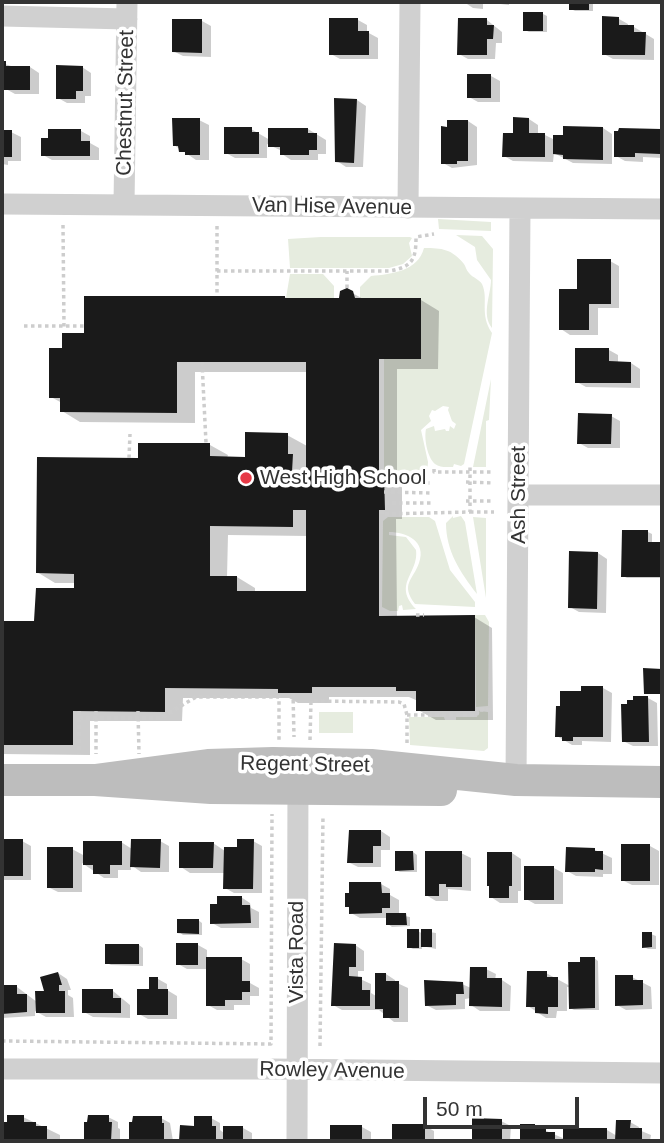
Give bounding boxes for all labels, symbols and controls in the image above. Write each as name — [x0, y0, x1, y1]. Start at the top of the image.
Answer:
street label: Chestnut Street — [112, 30, 140, 176]
street label: Van Hise Avenue — [252, 193, 412, 221]
street label: Ash Street — [506, 446, 532, 544]
place label: West High School — [260, 465, 427, 491]
marker: West High School — [238, 470, 254, 486]
street label: Regent Street — [240, 751, 370, 779]
street label: Vista Road — [284, 901, 310, 1003]
street label: Rowley Avenue — [259, 1057, 405, 1085]
scale bar — [426, 1084, 582, 1128]
text: 50 m — [436, 1097, 483, 1120]

